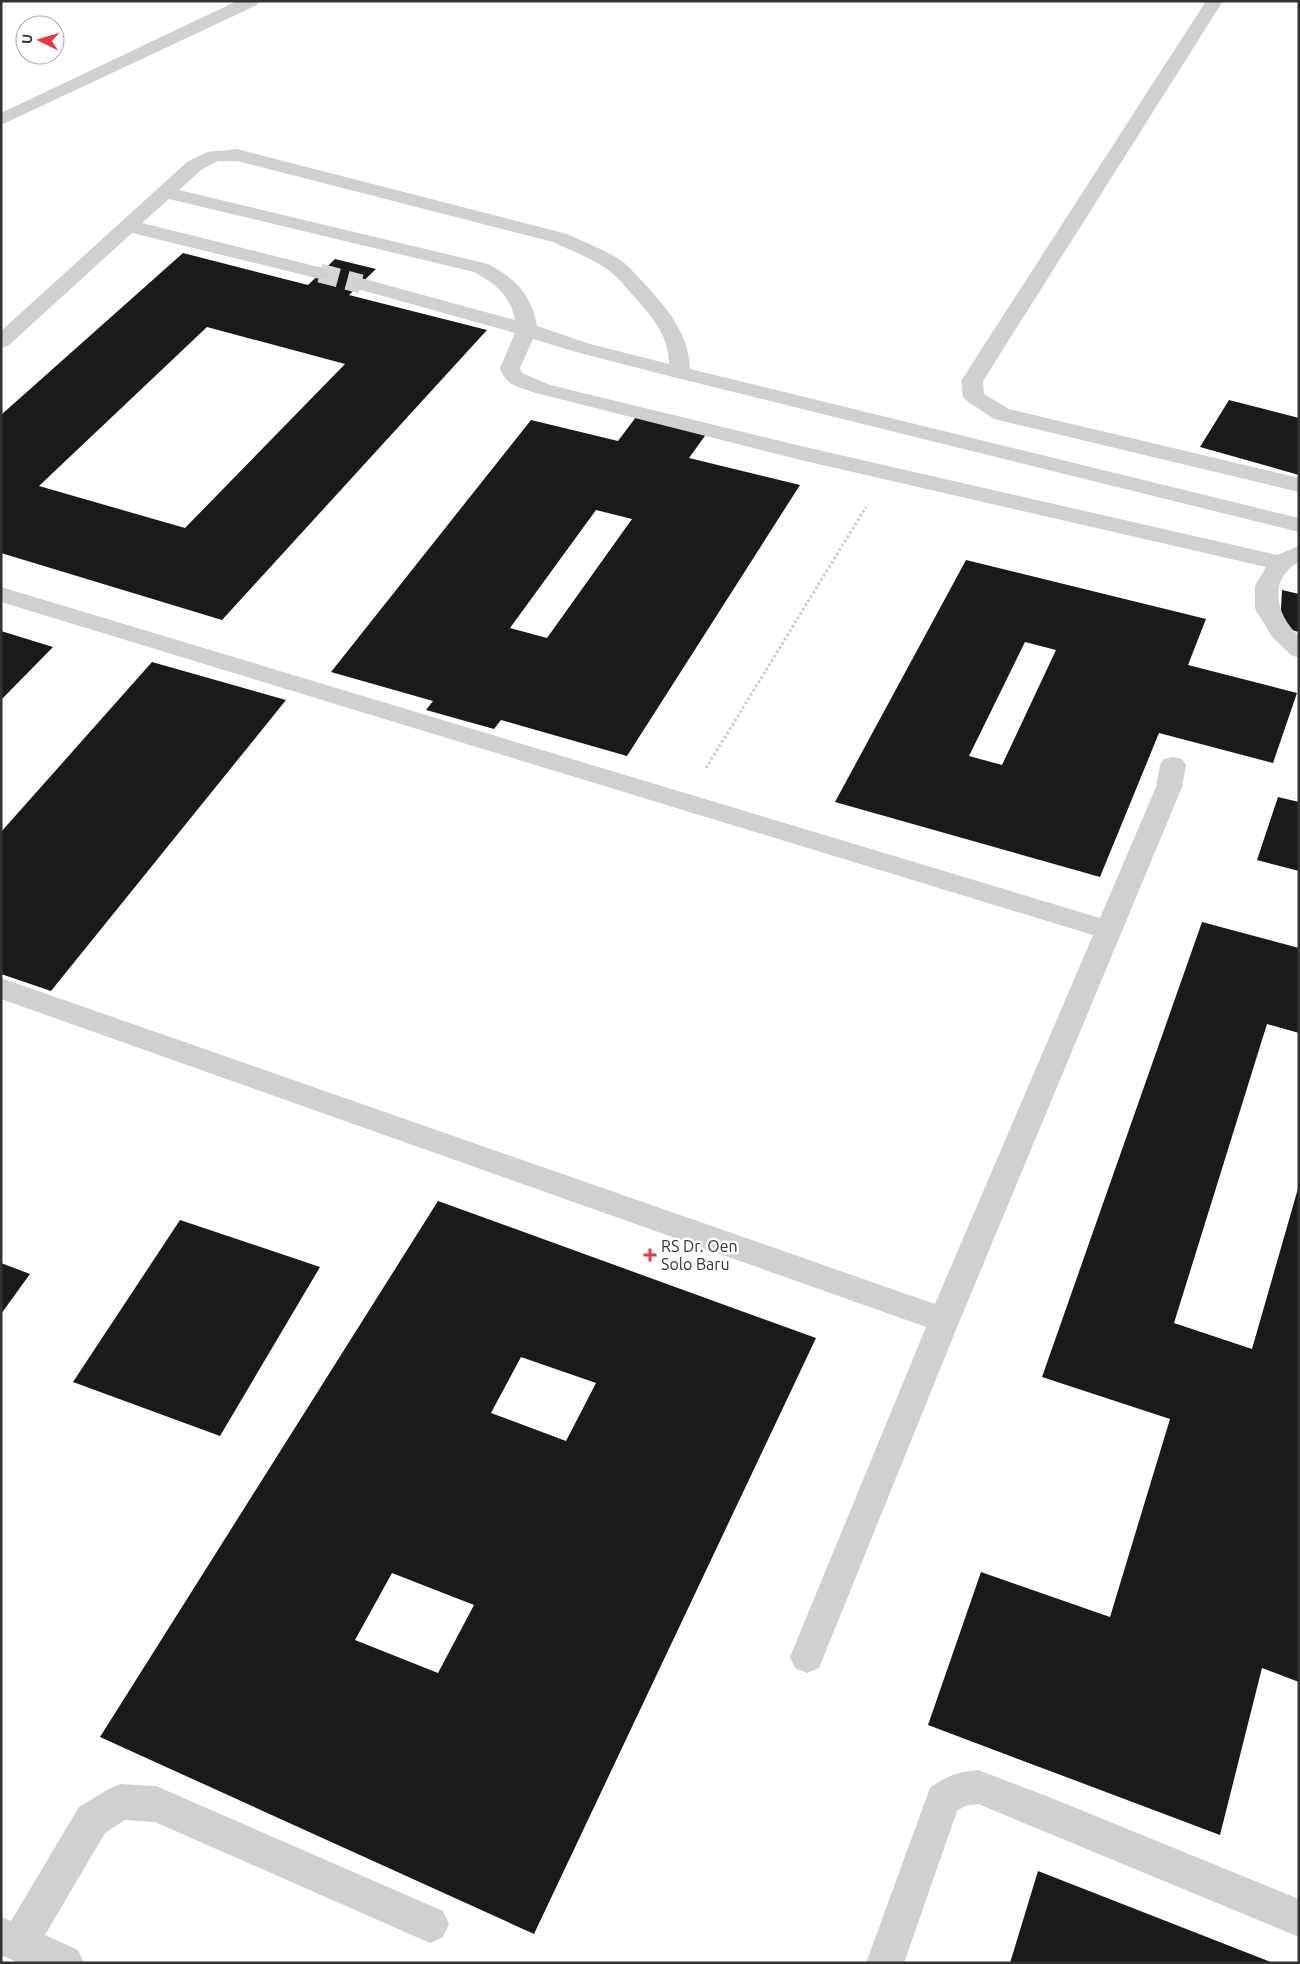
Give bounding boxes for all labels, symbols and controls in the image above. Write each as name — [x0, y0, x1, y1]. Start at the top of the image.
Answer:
north arrow — [15, 15, 65, 65]
text: U — [19, 33, 35, 44]
place label: RS Dr. Oen Solo Baru — [661, 1237, 738, 1273]
marker: RS Dr. Oen Solo Baru — [643, 1248, 657, 1262]

